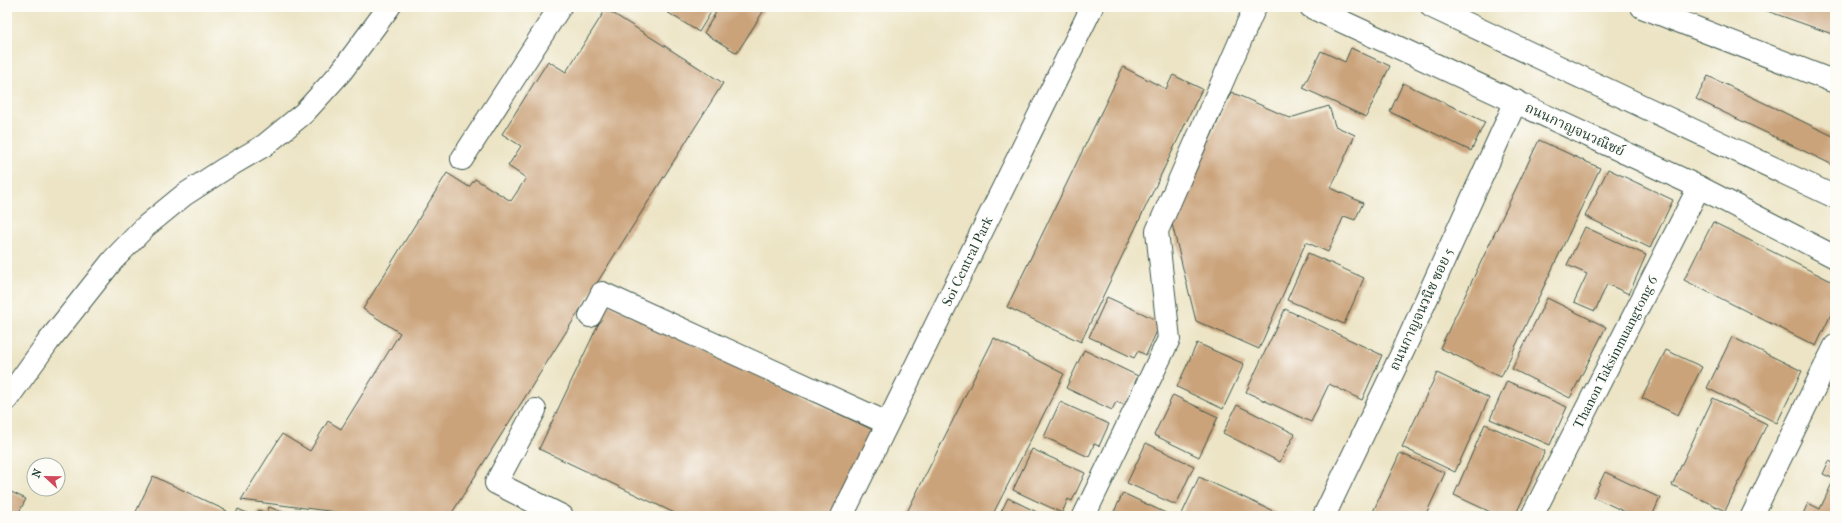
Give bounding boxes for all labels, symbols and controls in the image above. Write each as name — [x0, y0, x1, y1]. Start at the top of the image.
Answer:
street label: ถนนกาญจนวณิชย์ — [1522, 98, 1628, 160]
street label: Soi Central Park — [938, 213, 997, 309]
street label: ถนนกาญจนวนิช ซอย 5 — [1386, 245, 1457, 373]
street label: Thanon Taksinmuangtong 6 — [1569, 272, 1662, 432]
north arrow — [26, 457, 66, 497]
text: N — [30, 467, 45, 480]

